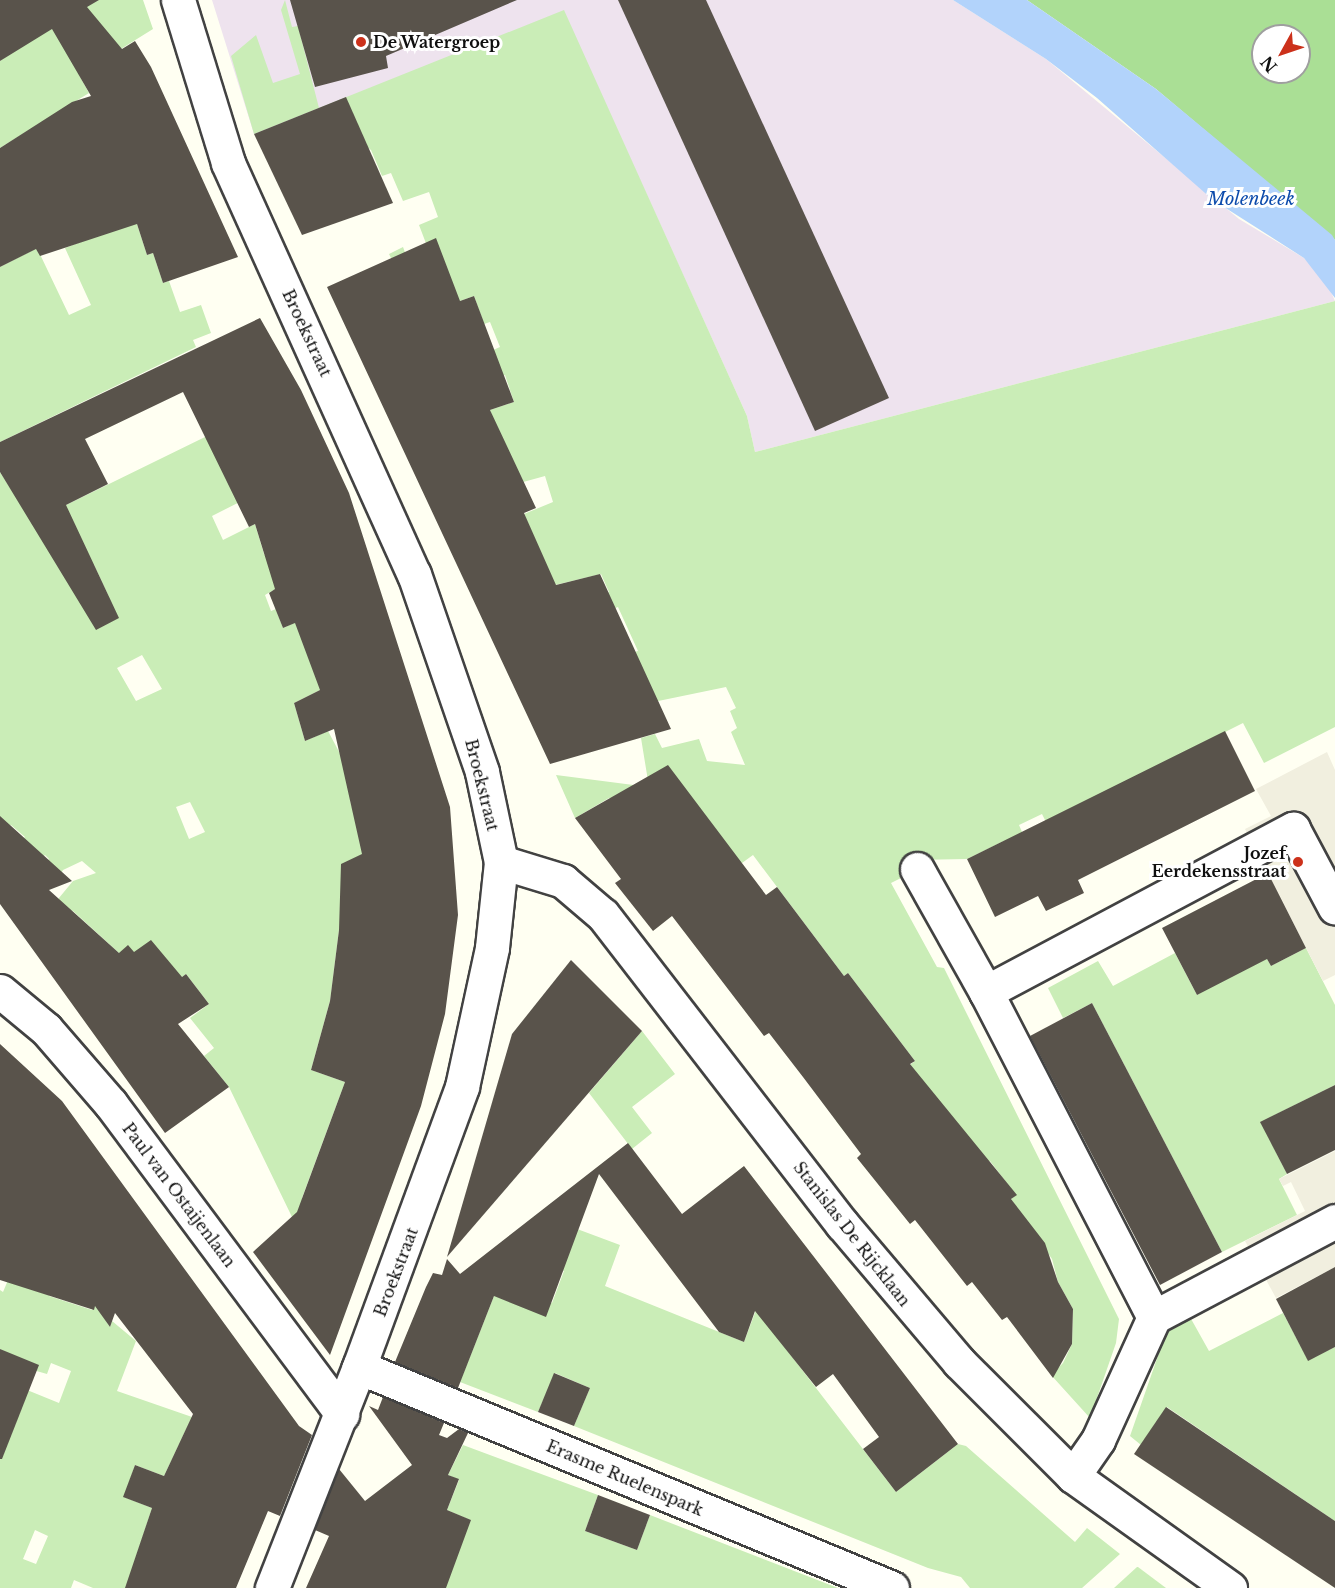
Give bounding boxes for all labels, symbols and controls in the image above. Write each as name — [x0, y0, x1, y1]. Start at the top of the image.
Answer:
north arrow — [1251, 24, 1311, 84]
place label: De Watergroep — [373, 32, 501, 52]
marker: De Watergroep — [354, 35, 368, 49]
text: N — [1256, 52, 1281, 76]
water label: Molenbeek — [1207, 188, 1295, 210]
street label: Broekstraat — [278, 286, 336, 380]
street label: Broekstraat — [461, 737, 503, 833]
place label: Jozef Eerdekensstraat — [1151, 843, 1286, 881]
marker: Jozef Eerdekensstraat — [1291, 855, 1305, 869]
street label: Paul van Ostaijenlaan — [118, 1119, 240, 1271]
street label: Stanislas De Rijcklaan — [790, 1158, 914, 1310]
street label: Broekstraat — [370, 1225, 422, 1319]
street label: Erasme Ruelenspark — [544, 1436, 706, 1520]

